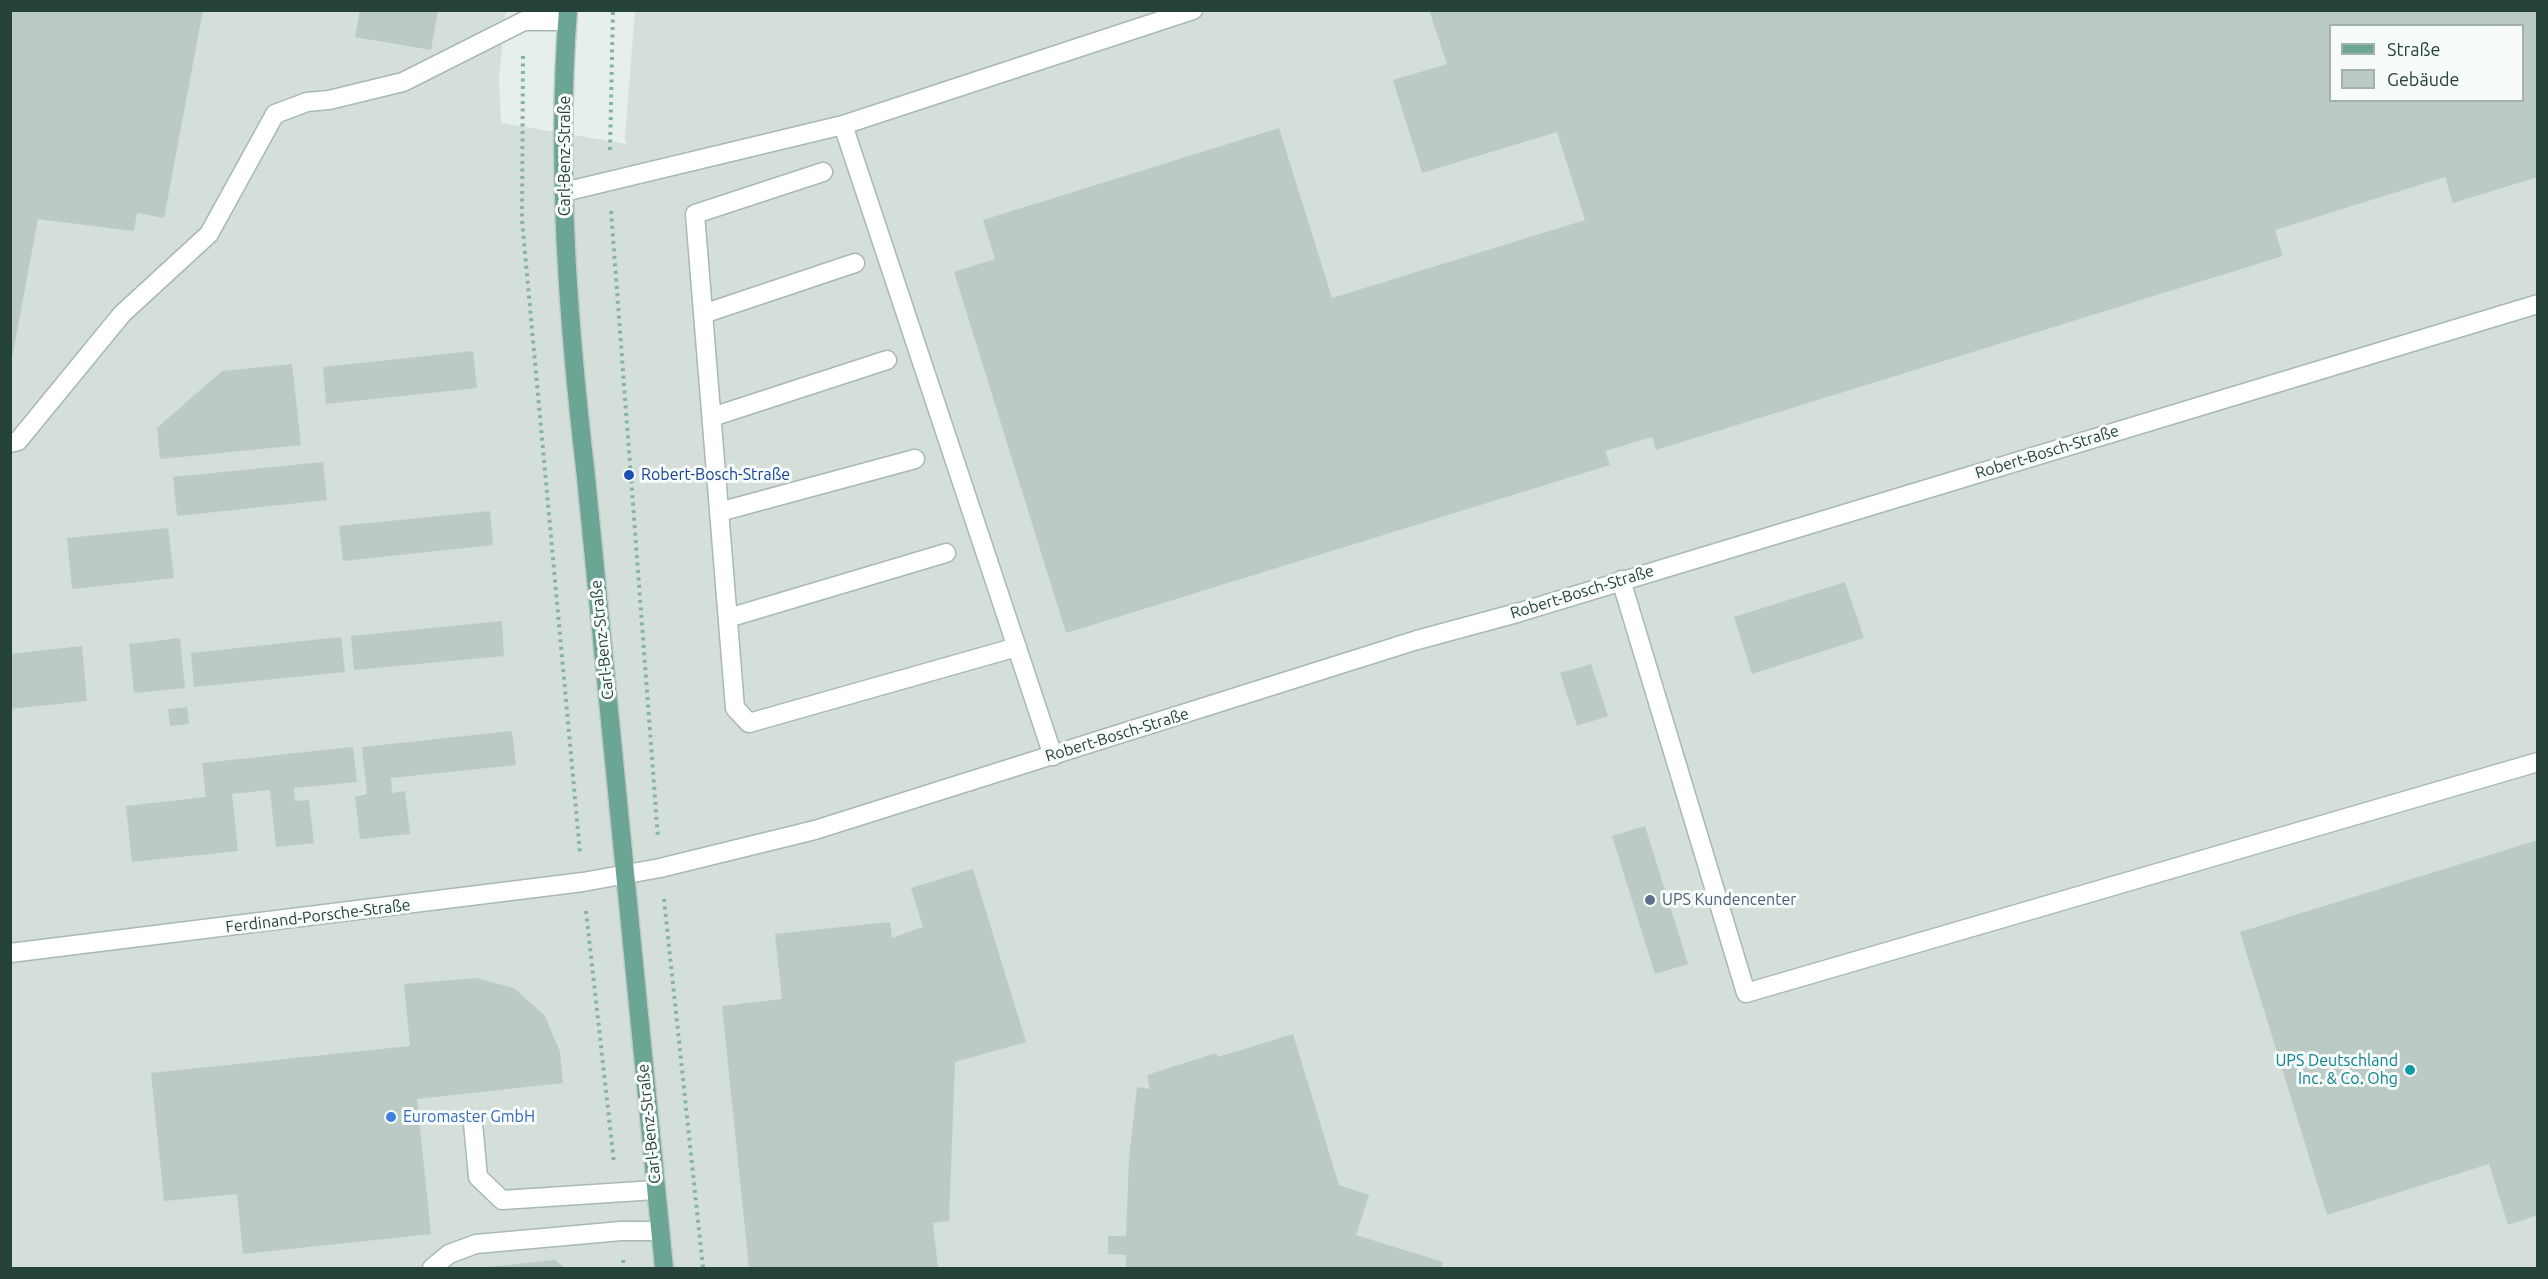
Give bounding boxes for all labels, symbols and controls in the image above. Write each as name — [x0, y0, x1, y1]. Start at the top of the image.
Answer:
legend — [2329, 24, 2524, 102]
text: Straße — [2387, 39, 2440, 59]
text: Gebäude — [2387, 69, 2459, 89]
street label: Carl-Benz-Straße — [555, 96, 575, 216]
street label: Robert-Bosch-Straße — [1973, 421, 2121, 483]
place label: Robert-Bosch-Straße — [641, 465, 790, 485]
marker: Robert-Bosch-Straße — [622, 468, 636, 482]
street label: Robert-Bosch-Straße — [1508, 561, 1656, 623]
street label: Carl-Benz-Straße — [586, 579, 618, 701]
street label: Robert-Bosch-Straße — [1043, 704, 1191, 766]
place label: UPS Kundencenter — [1662, 890, 1796, 910]
marker: UPS Kundencenter — [1643, 893, 1657, 907]
street label: Ferdinand-Porsche-Straße — [224, 895, 412, 937]
place label: UPS Deutschland Inc. & Co. Ohg — [2275, 1051, 2398, 1089]
street label: Carl-Benz-Straße — [633, 1063, 665, 1185]
marker: UPS Deutschland Inc. & Co. Ohg — [2403, 1063, 2417, 1077]
place label: Euromaster GmbH — [403, 1107, 535, 1127]
marker: Euromaster GmbH — [384, 1110, 398, 1124]

